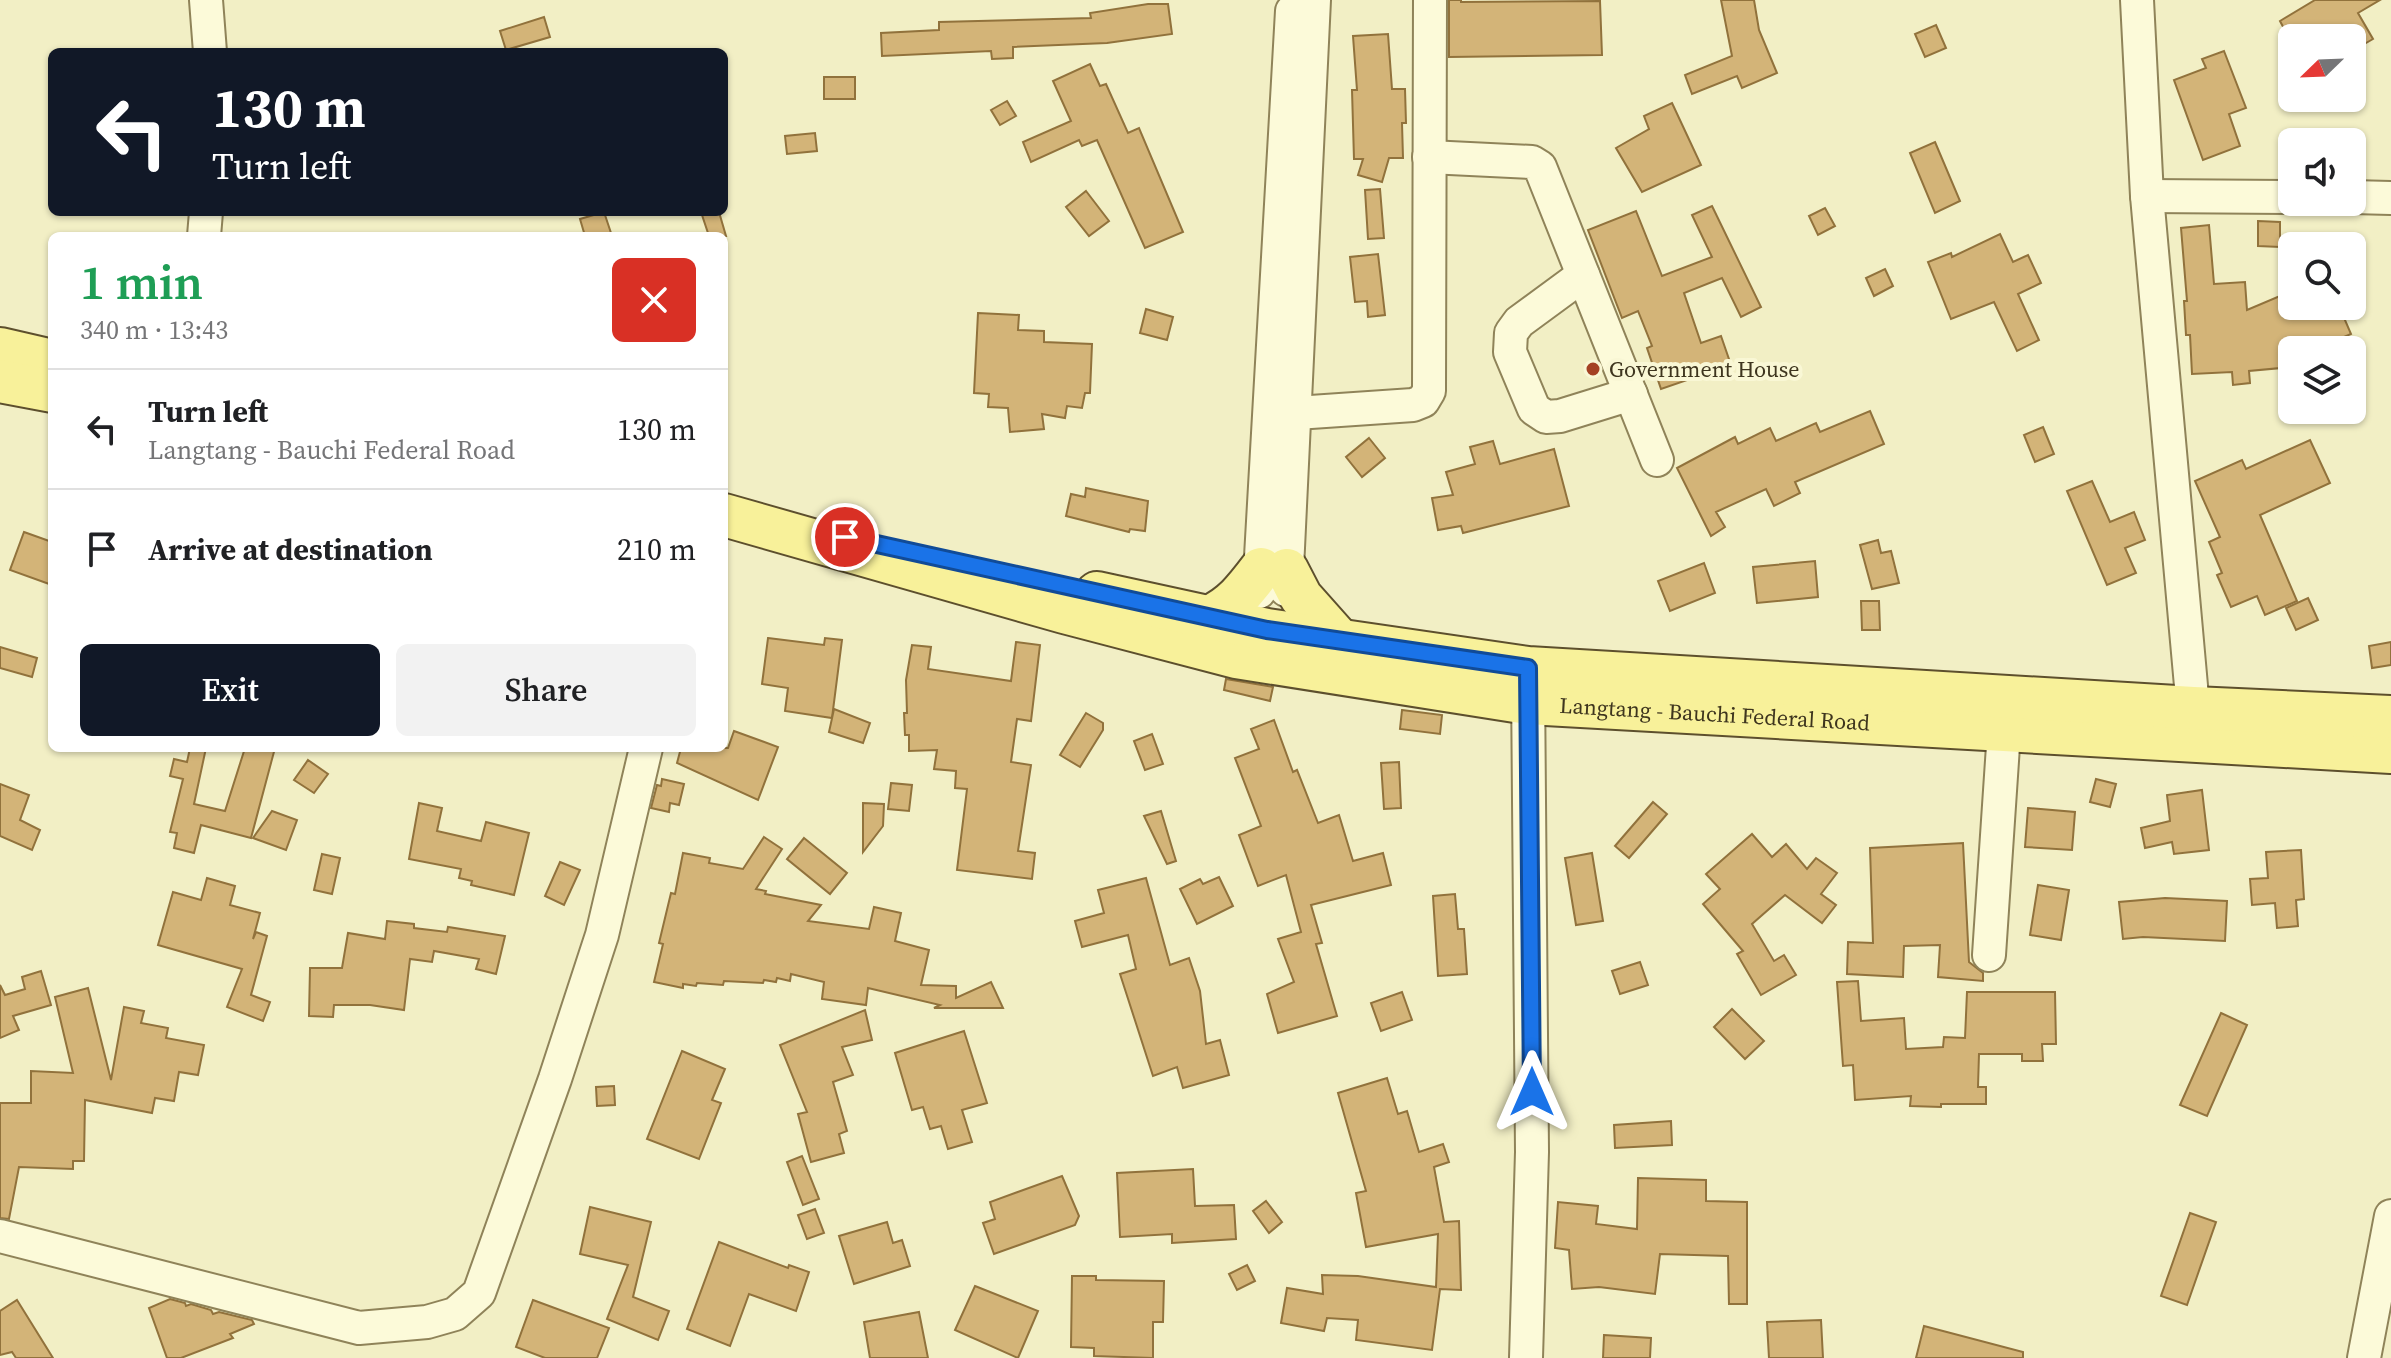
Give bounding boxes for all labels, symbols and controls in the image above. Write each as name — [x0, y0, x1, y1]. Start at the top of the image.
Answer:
north arrow — [2278, 24, 2366, 112]
map controls — [2278, 24, 2366, 424]
text: 130 m — [212, 69, 366, 146]
icon: left — [80, 80, 184, 184]
button: sound — [2278, 128, 2366, 216]
text: Turn left — [212, 142, 351, 191]
button: search — [2278, 232, 2366, 320]
text: 1 min — [80, 249, 203, 315]
button: close — [612, 258, 696, 342]
text: 340 m · 13:43 — [80, 312, 228, 348]
button: layers — [2278, 336, 2366, 424]
place label: Government House — [1609, 354, 1800, 384]
marker: Government House — [1584, 360, 1602, 378]
text: Turn left — [148, 391, 268, 432]
icon: left — [80, 407, 124, 451]
text: 130 m — [617, 409, 696, 450]
text: Langtang - Bauchi Federal Road — [148, 432, 515, 468]
pin — [811, 503, 879, 571]
icon: arrive — [823, 515, 867, 559]
icon: arrive — [80, 527, 124, 571]
text: Arrive at destination — [148, 529, 433, 570]
text: 210 m — [617, 529, 696, 570]
button: Exit — [80, 644, 380, 736]
button: Share — [396, 644, 696, 736]
street label: Langtang - Bauchi Federal Road — [1559, 690, 1871, 737]
position arrow — [1490, 1050, 1574, 1134]

